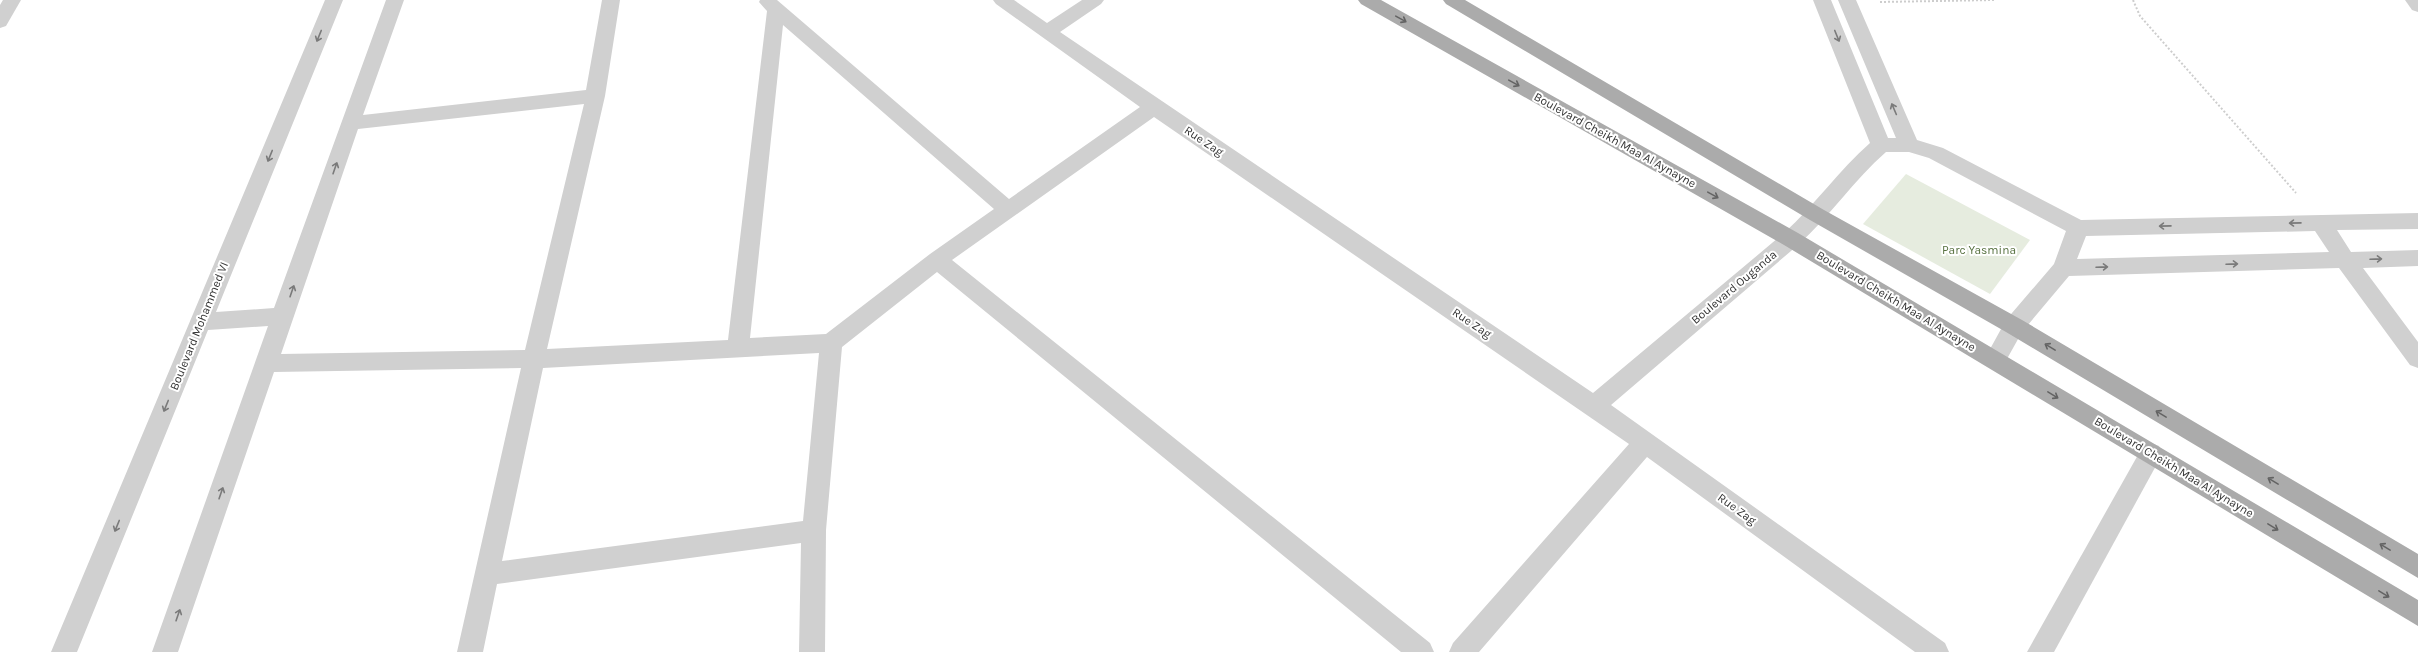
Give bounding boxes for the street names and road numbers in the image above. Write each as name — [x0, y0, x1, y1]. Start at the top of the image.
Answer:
street label: Boulevard Cheikh Maa Al Aynayne — [1531, 89, 1699, 191]
street label: Rue Zag — [1182, 123, 1226, 159]
street label: Boulevard Ouganda — [1688, 247, 1780, 327]
street label: Boulevard Cheikh Maa Al Aynayne — [1814, 248, 1978, 354]
street label: Boulevard Mohammed VI — [167, 260, 231, 392]
street label: Rue Zag — [1450, 305, 1494, 341]
street label: Boulevard Cheikh Maa Al Aynayne — [2092, 414, 2256, 520]
street label: Rue Zag — [1715, 490, 1759, 528]

